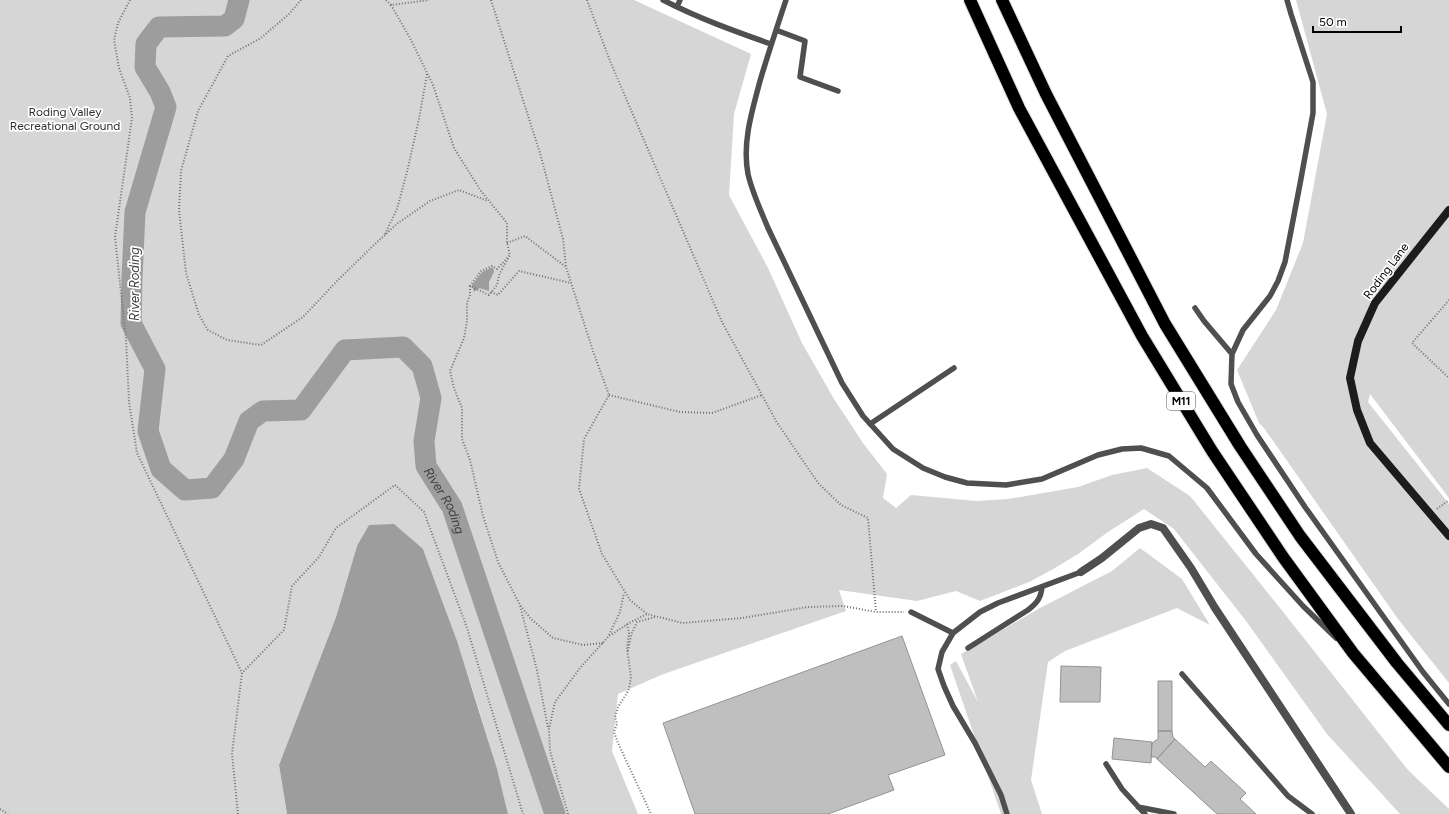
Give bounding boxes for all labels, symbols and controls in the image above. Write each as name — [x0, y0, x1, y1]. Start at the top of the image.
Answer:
scale bar — [1313, 8, 1401, 34]
text: 50 m — [1319, 15, 1347, 29]
park label: Roding Valley Recreational Ground — [10, 105, 120, 133]
street label: Roding Lane — [1360, 240, 1412, 302]
water label: River Roding — [127, 247, 142, 321]
road number: M11 — [1167, 392, 1195, 410]
water label: River Roding — [421, 464, 468, 536]

